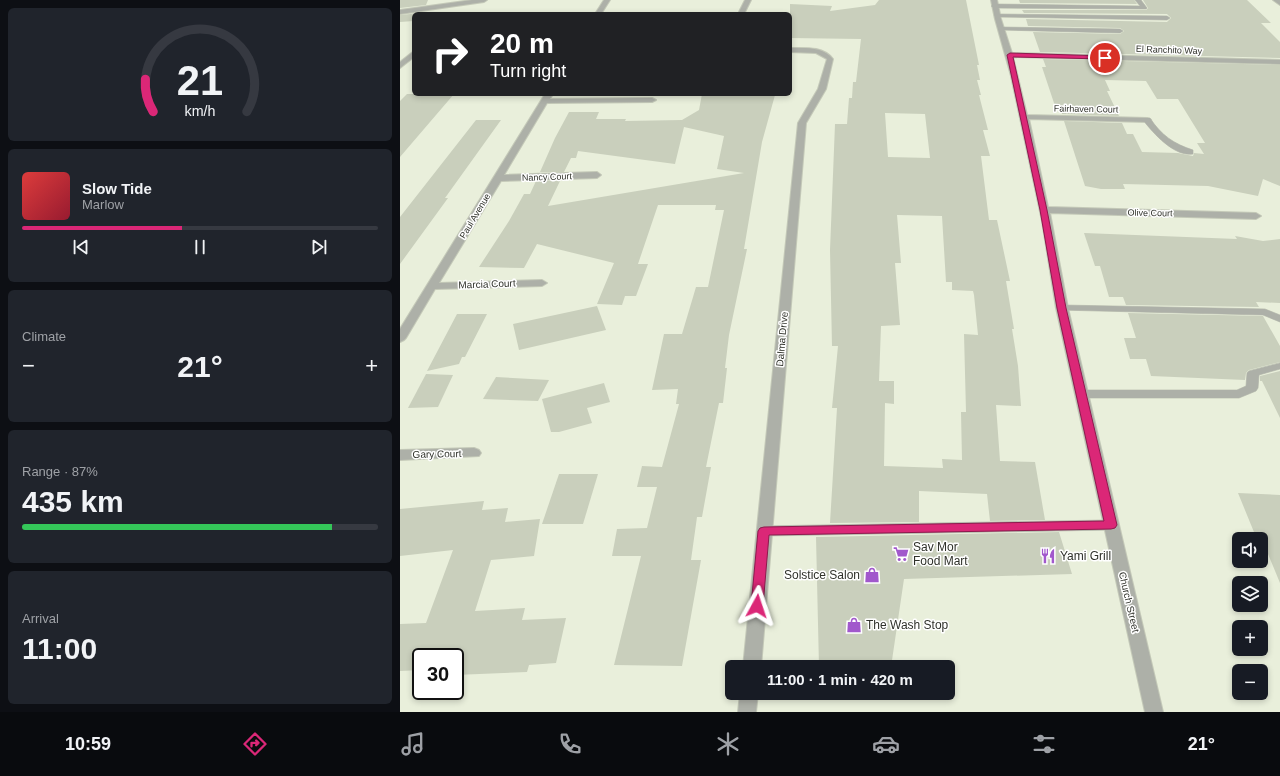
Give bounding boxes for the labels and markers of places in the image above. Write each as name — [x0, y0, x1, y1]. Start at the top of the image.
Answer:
pin — [1088, 41, 1122, 75]
place label: Sav Mor Food Mart — [913, 540, 968, 568]
supermarket icon: Sav Mor Food Mart — [892, 545, 910, 563]
restaurant icon: Yami Grill — [1039, 547, 1057, 565]
place label: Yami Grill — [1060, 549, 1111, 563]
shop icon: Solstice Salon — [863, 566, 881, 584]
place label: Solstice Salon — [784, 568, 860, 582]
shop icon: The Wash Stop — [845, 616, 863, 634]
place label: The Wash Stop — [866, 618, 949, 632]

